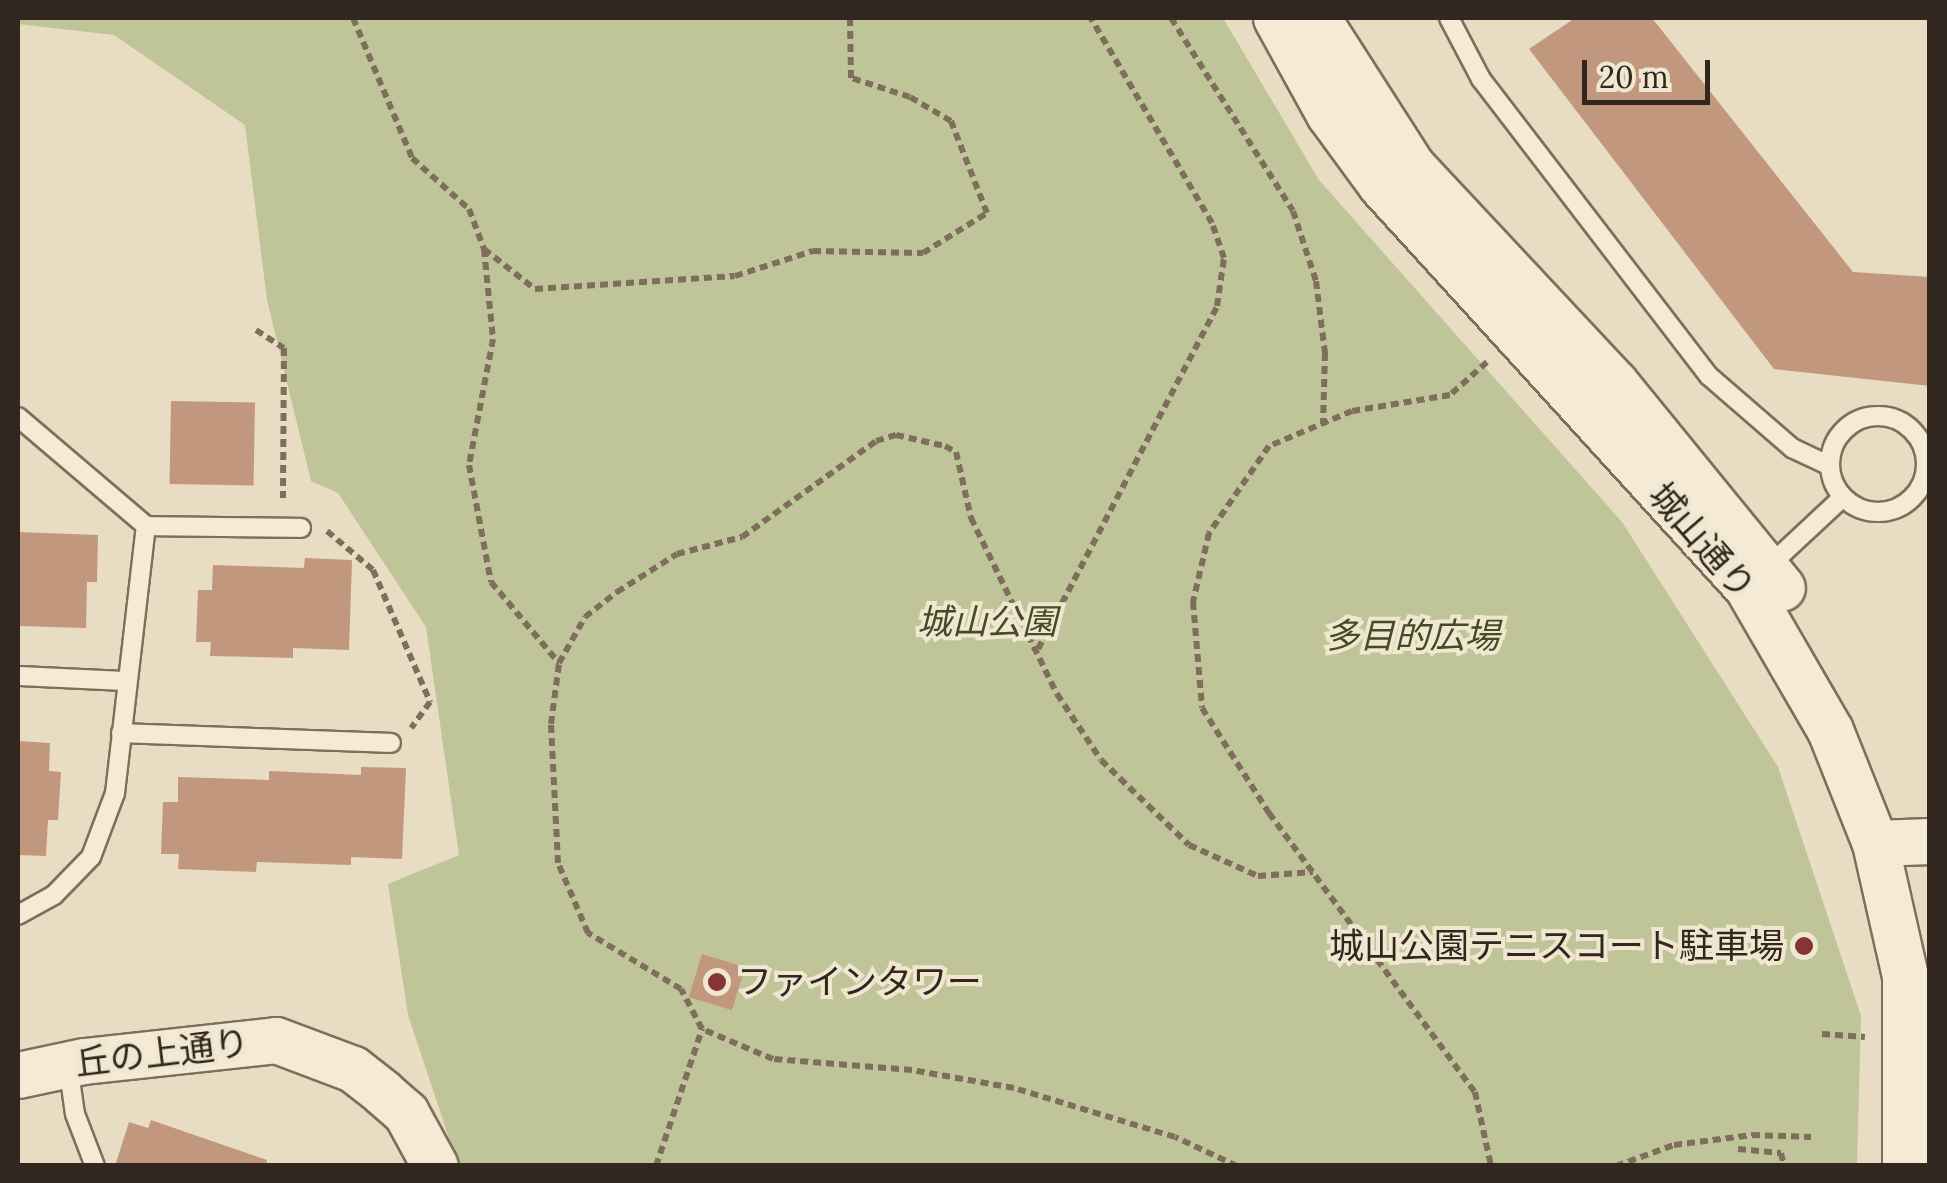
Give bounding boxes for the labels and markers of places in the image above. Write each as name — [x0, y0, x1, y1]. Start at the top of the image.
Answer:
place label: 城山公園テニスコート駐車場 — [1329, 925, 1784, 967]
marker: 城山公園テニスコート駐車場 — [1793, 935, 1815, 957]
place label: ファインタワー — [737, 961, 982, 1003]
marker: ファインタワー — [706, 971, 728, 993]

